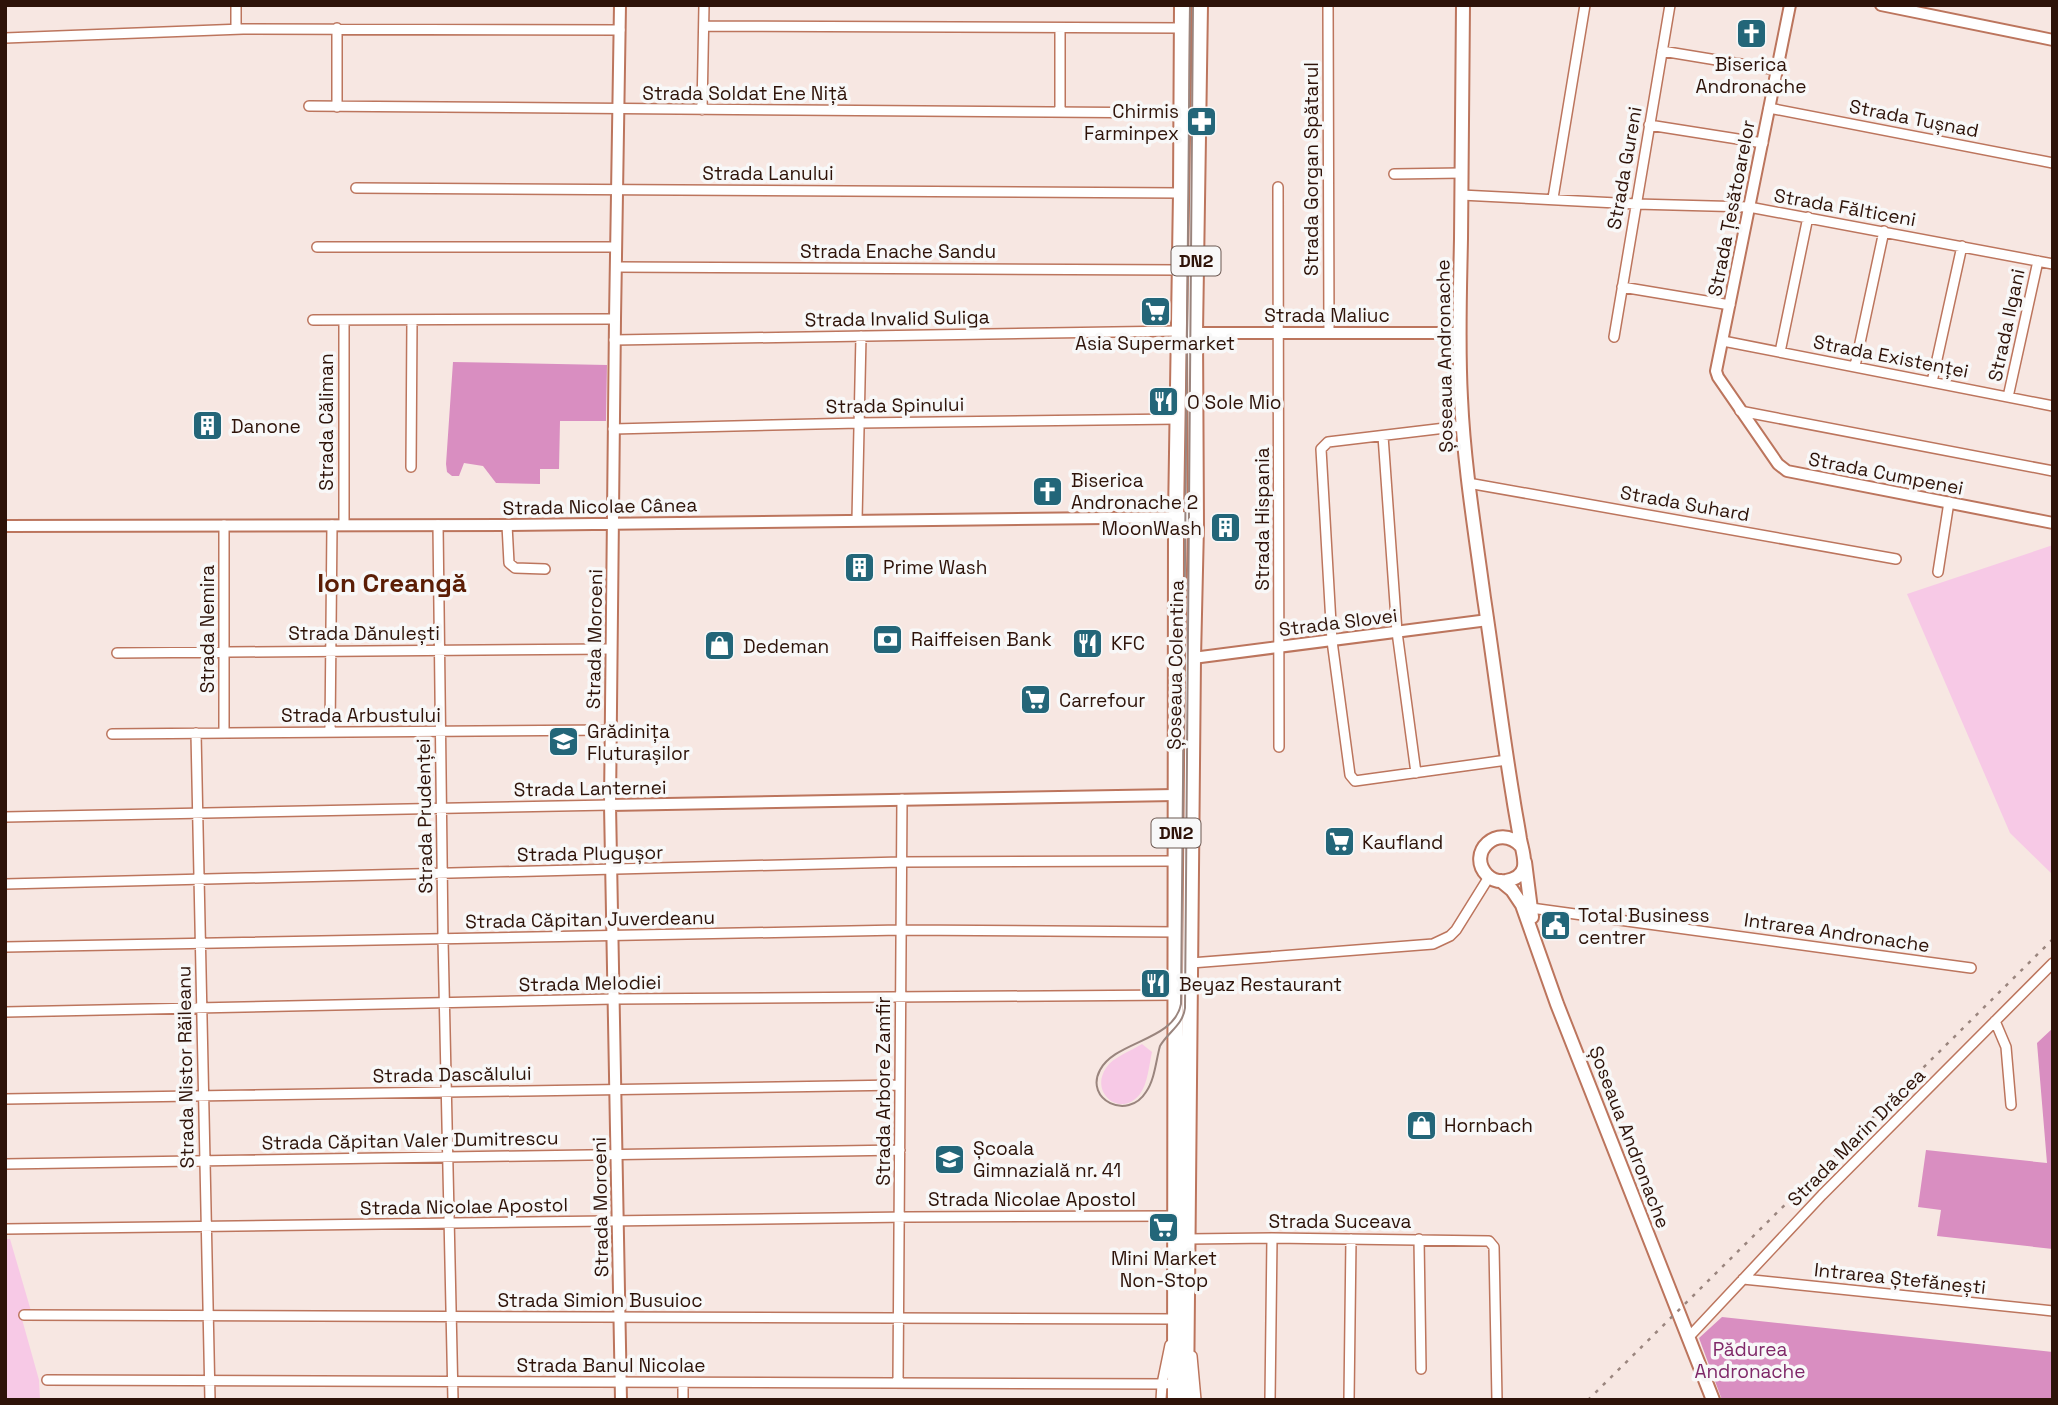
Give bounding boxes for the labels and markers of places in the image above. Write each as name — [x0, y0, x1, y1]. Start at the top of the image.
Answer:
church icon: Biserica Andronache — [1734, 16, 1768, 50]
place label: Biserica Andronache — [1696, 52, 1807, 99]
place label: Chirmis Farminpex — [1084, 99, 1179, 146]
pharmacy icon: Chirmis Farminpex — [1185, 105, 1219, 139]
supermarket icon: Asia Supermarket — [1138, 295, 1172, 329]
place label: Asia Supermarket — [1075, 331, 1235, 356]
restaurant icon: O Sole Mio — [1147, 385, 1181, 419]
place label: O Sole Mio — [1187, 390, 1282, 415]
building icon: Danone — [191, 409, 225, 443]
place label: Danone — [231, 414, 301, 439]
place label: Biserica Andronache 2 — [1071, 468, 1198, 515]
church icon: Biserica Andronache 2 — [1031, 474, 1065, 508]
building icon: MoonWash — [1208, 511, 1242, 545]
place label: MoonWash — [1101, 516, 1202, 541]
building icon: Prime Wash — [843, 550, 877, 584]
place label: Prime Wash — [883, 555, 988, 580]
bank icon: Raiffeisen Bank — [871, 622, 905, 656]
restaurant icon: KFC — [1071, 626, 1105, 660]
place label: Raiffeisen Bank — [911, 627, 1052, 652]
shop icon: Dedeman — [703, 629, 737, 663]
place label: KFC — [1111, 631, 1145, 656]
place label: Dedeman — [743, 634, 829, 659]
supermarket icon: Carrefour — [1019, 683, 1053, 717]
place label: Carrefour — [1059, 688, 1145, 713]
place label: Grădinița Fluturașilor — [587, 719, 690, 766]
school or university icon: Grădinița Fluturașilor — [547, 725, 581, 759]
supermarket icon: Kaufland — [1322, 825, 1356, 859]
place label: Kaufland — [1362, 830, 1443, 855]
place label: Total Business centrer — [1578, 903, 1710, 950]
public building icon: Total Business centrer — [1538, 909, 1572, 943]
restaurant icon: Beyaz Restaurant — [1139, 967, 1173, 1001]
place label: Beyaz Restaurant — [1179, 972, 1342, 997]
shop icon: Hornbach — [1404, 1108, 1438, 1142]
place label: Hornbach — [1444, 1113, 1533, 1138]
place label: Școala Gimnazială nr. 41 — [973, 1136, 1121, 1183]
school or university icon: Școala Gimnazială nr. 41 — [933, 1142, 967, 1176]
supermarket icon: Mini Market Non-Stop — [1147, 1210, 1181, 1244]
place label: Mini Market Non-Stop — [1111, 1246, 1217, 1293]

